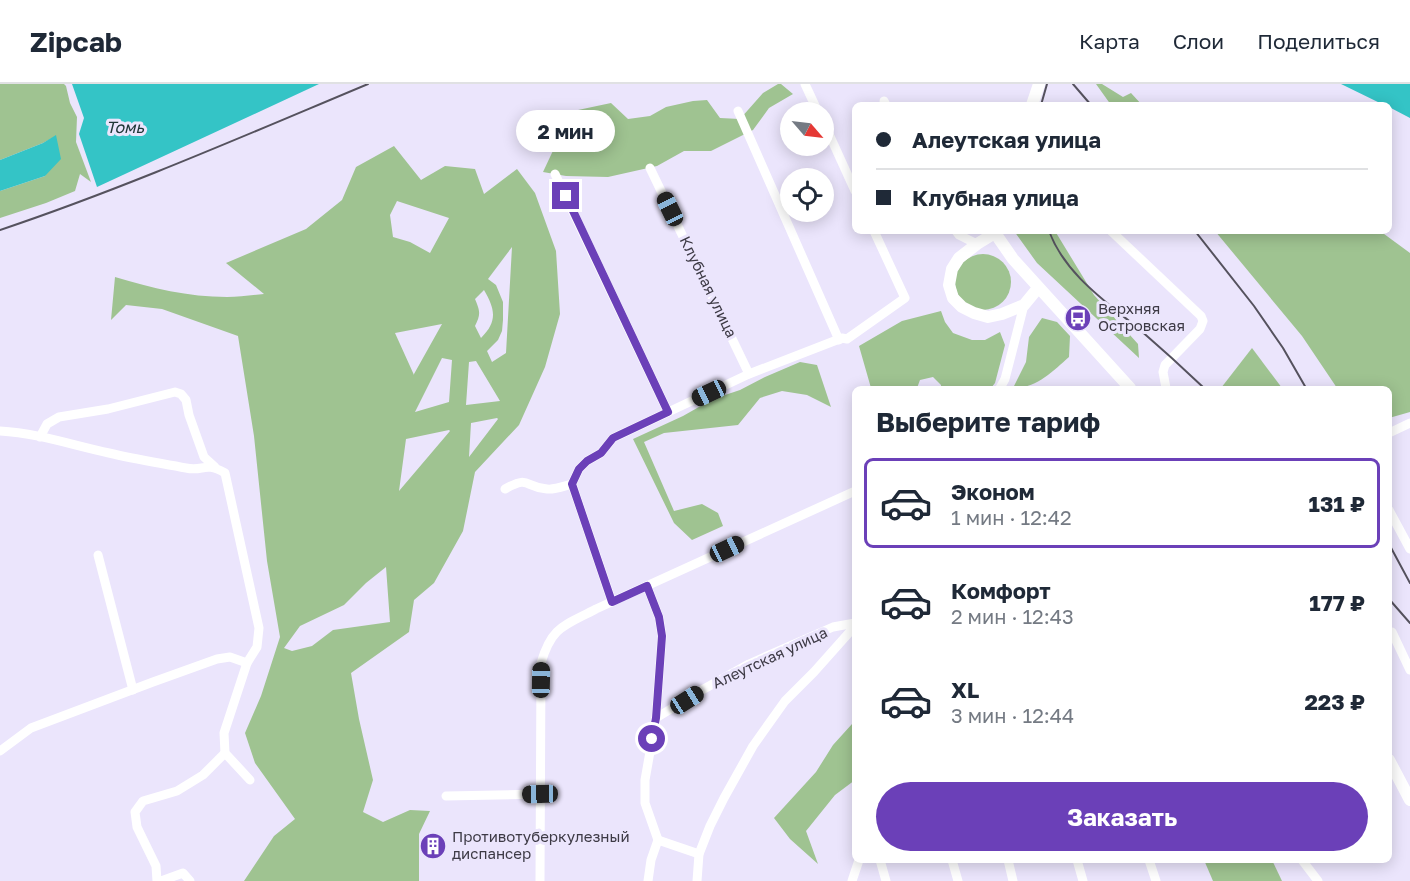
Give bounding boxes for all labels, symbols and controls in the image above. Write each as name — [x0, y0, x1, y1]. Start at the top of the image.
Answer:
text: Zipcab — [30, 25, 122, 58]
text: Карта — [1079, 28, 1140, 54]
text: Слои — [1173, 28, 1224, 54]
text: Поделиться — [1257, 28, 1380, 54]
north arrow — [780, 102, 834, 156]
map controls — [780, 102, 834, 222]
callout: 2 мин — [516, 109, 616, 151]
water label: Томь — [106, 117, 145, 137]
text: 2 мин — [538, 119, 594, 143]
text: Алеутская улица — [912, 126, 1101, 153]
button: locate — [780, 168, 834, 222]
route end — [552, 182, 579, 209]
text: Клубная улица — [912, 184, 1079, 211]
car — [654, 189, 686, 229]
street label: Клубная улица — [677, 233, 741, 340]
place label: Верхняя Островская — [1098, 299, 1185, 334]
bus stop icon: Верхняя Островская — [1063, 303, 1093, 333]
car — [689, 377, 729, 409]
text: Выберите тариф — [876, 406, 1100, 438]
icon: car — [879, 476, 933, 530]
text: Эконом — [951, 478, 1035, 505]
text: 131 ₽ — [1309, 490, 1365, 517]
text: 1 мин · 12:42 — [951, 505, 1072, 529]
car — [707, 533, 747, 565]
icon: car — [879, 575, 933, 629]
text: Комфорт — [951, 577, 1051, 604]
text: 177 ₽ — [1309, 589, 1365, 616]
text: 2 мин · 12:43 — [951, 604, 1074, 628]
street label: Алеутская улица — [709, 623, 830, 692]
car — [532, 662, 550, 698]
icon: car — [879, 674, 933, 728]
text: XL — [951, 676, 979, 703]
car — [667, 683, 707, 717]
text: 223 ₽ — [1304, 688, 1365, 715]
text: 3 мин · 12:44 — [951, 703, 1074, 727]
route start — [638, 725, 665, 752]
button: Заказать — [876, 782, 1368, 851]
car — [522, 785, 558, 803]
place label: Противотуберкулезный диспансер — [452, 827, 630, 862]
building icon: Противотуберкулезный диспансер — [418, 831, 448, 861]

